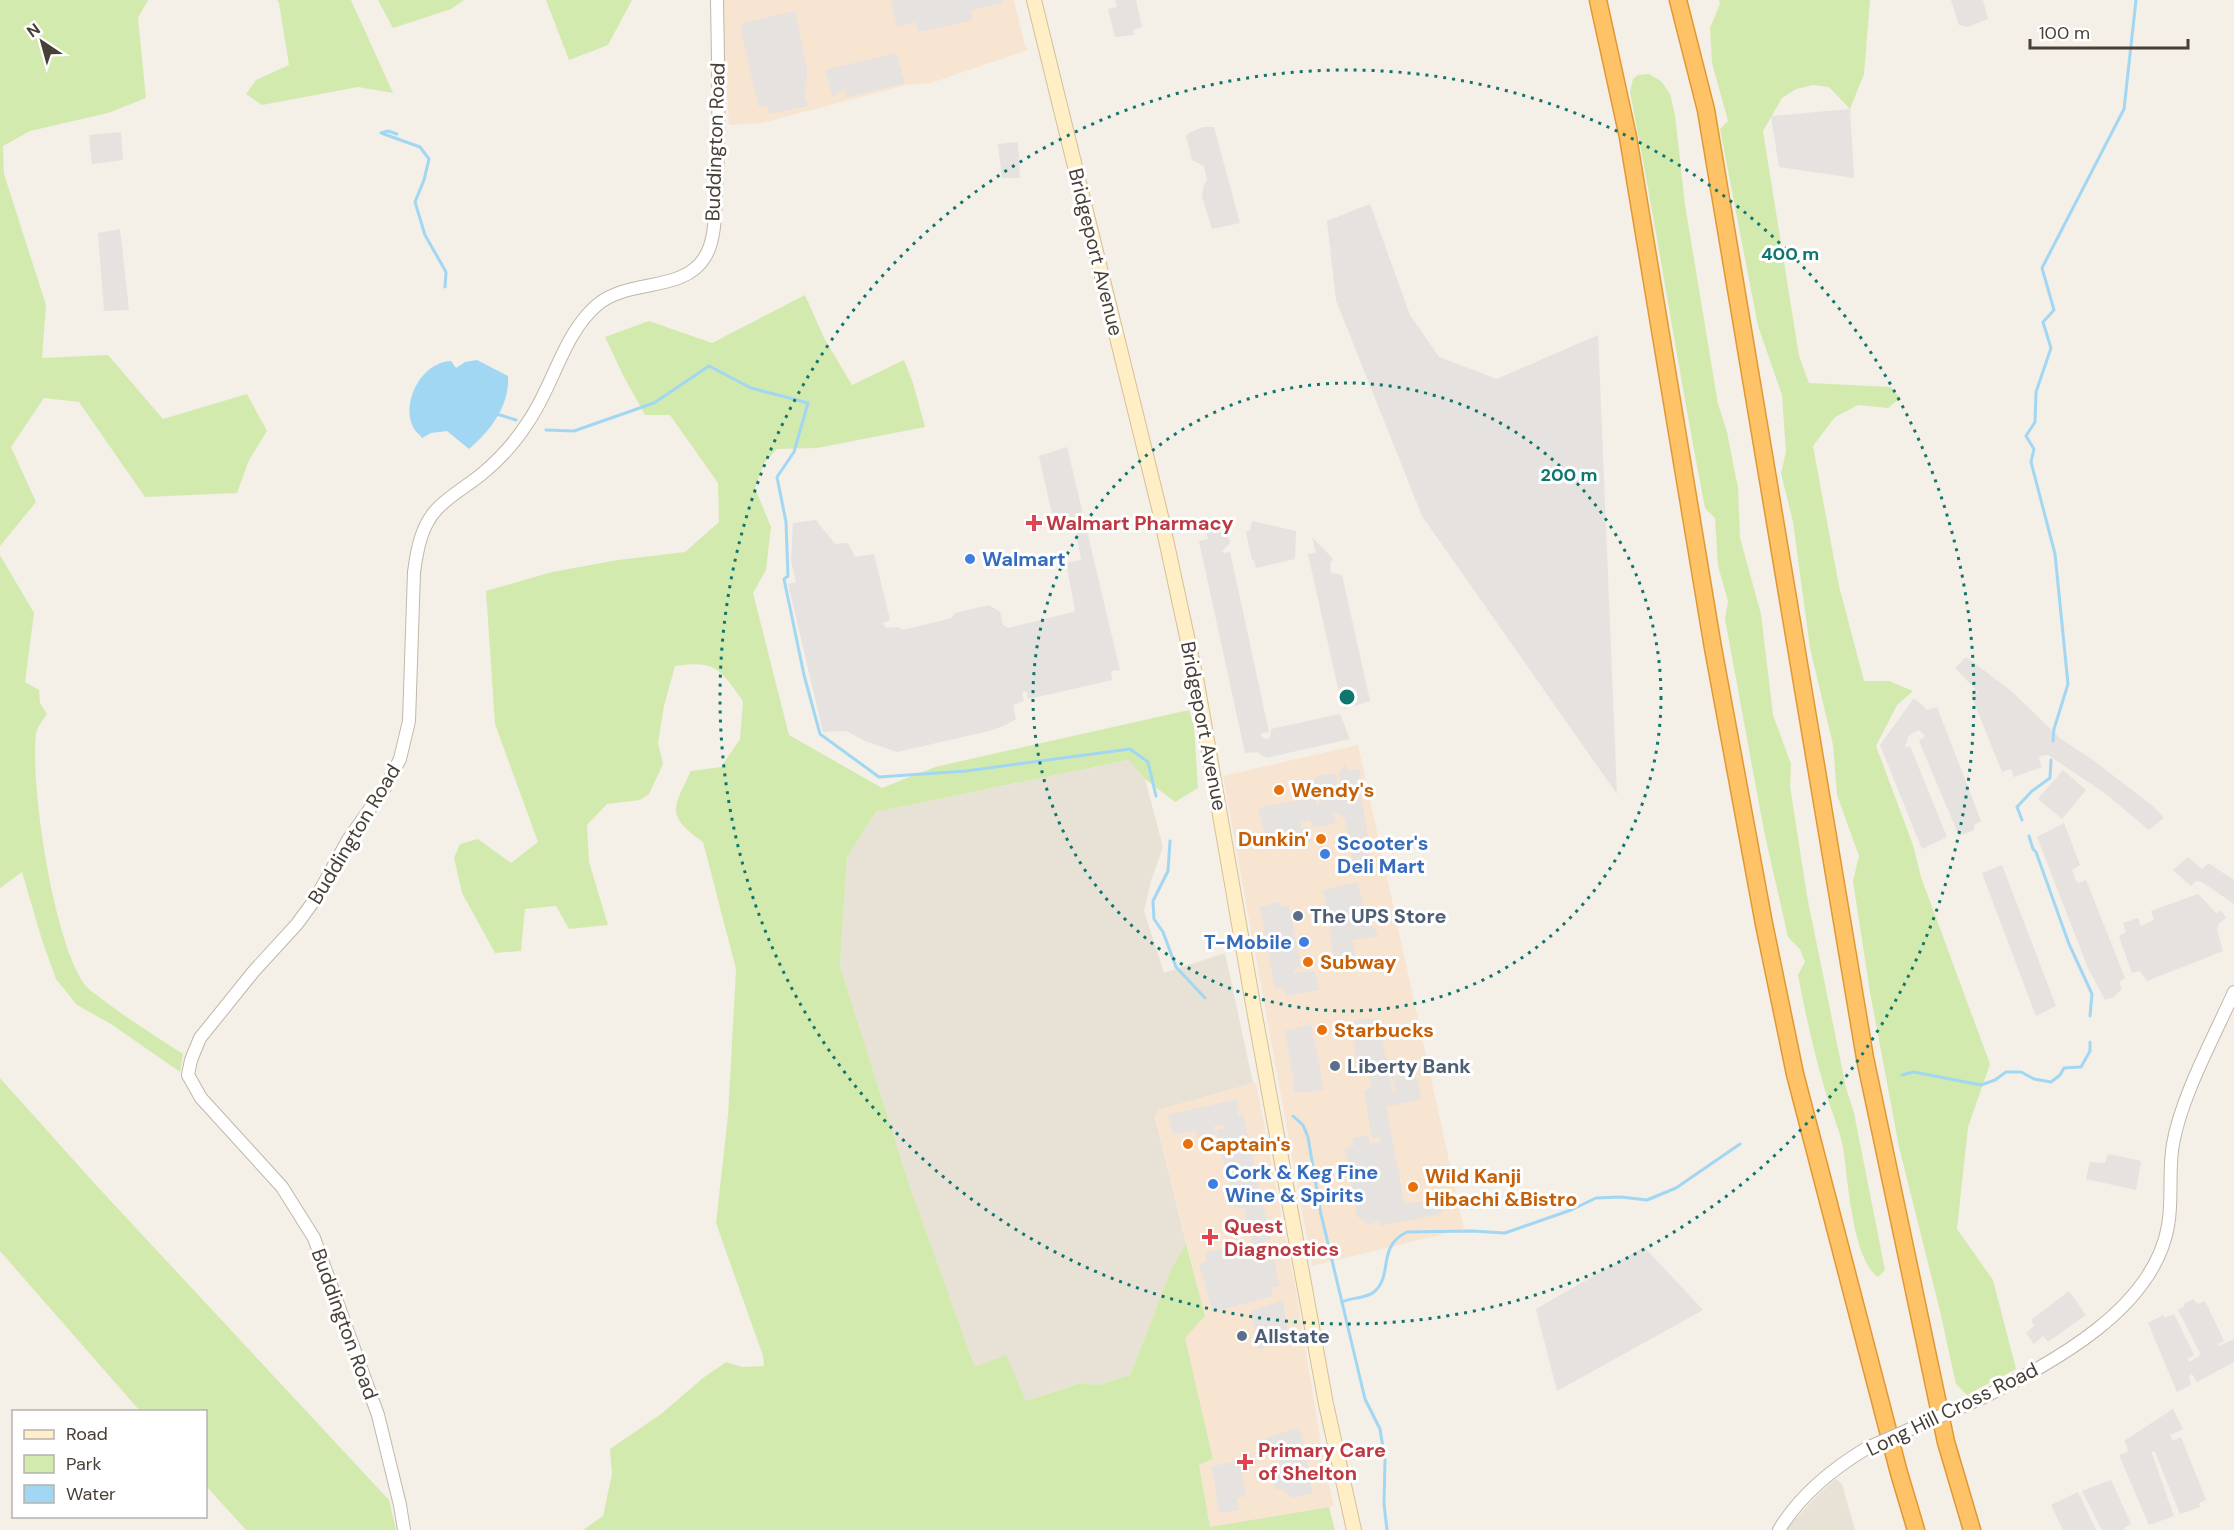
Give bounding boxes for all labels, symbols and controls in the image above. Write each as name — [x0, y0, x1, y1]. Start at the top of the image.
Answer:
north arrow — [12, 12, 72, 72]
scale bar — [2030, 12, 2188, 50]
text: N — [23, 18, 44, 42]
text: 100 m — [2039, 21, 2090, 45]
street label: Buddington Road — [699, 62, 731, 222]
street label: Bridgeport Avenue — [1063, 165, 1129, 339]
text: 400 m — [1761, 242, 1819, 266]
text: 200 m — [1541, 463, 1597, 487]
place label: Walmart Pharmacy — [1046, 510, 1234, 536]
marker: Walmart Pharmacy — [1027, 516, 1041, 530]
place label: Walmart — [982, 546, 1066, 572]
marker: Walmart — [963, 552, 977, 566]
street label: Bridgeport Avenue — [1175, 639, 1233, 813]
centre of rings — [1337, 687, 1357, 707]
street label: Buddington Road — [302, 759, 406, 909]
place label: Wendy's — [1291, 777, 1374, 803]
marker: Wendy's — [1272, 783, 1286, 797]
place label: Dunkin' — [1238, 826, 1309, 852]
place label: Scooter's Deli Mart — [1337, 830, 1428, 879]
marker: Dunkin' — [1314, 832, 1328, 846]
marker: Scooter's Deli Mart — [1318, 847, 1332, 861]
place label: The UPS Store — [1310, 903, 1447, 929]
marker: The UPS Store — [1291, 909, 1305, 923]
place label: T-Mobile — [1204, 929, 1292, 955]
marker: T-Mobile — [1297, 935, 1311, 949]
place label: Subway — [1320, 949, 1396, 975]
marker: Subway — [1301, 955, 1315, 969]
place label: Starbucks — [1334, 1017, 1434, 1043]
marker: Starbucks — [1315, 1023, 1329, 1037]
place label: Liberty Bank — [1347, 1053, 1471, 1079]
marker: Liberty Bank — [1328, 1059, 1342, 1073]
place label: Captain's — [1200, 1131, 1291, 1157]
marker: Captain's — [1181, 1137, 1195, 1151]
place label: Cork & Keg Fine Wine & Spirits — [1225, 1159, 1378, 1208]
place label: Wild Kanji Hibachi &Bistro — [1425, 1163, 1577, 1212]
marker: Cork & Keg Fine Wine & Spirits — [1206, 1177, 1220, 1191]
marker: Wild Kanji Hibachi &Bistro — [1406, 1180, 1420, 1194]
place label: Quest Diagnostics — [1224, 1213, 1339, 1262]
marker: Quest Diagnostics — [1201, 1228, 1219, 1246]
street label: Buddington Road — [306, 1245, 384, 1403]
place label: Allstate — [1254, 1323, 1330, 1349]
marker: Allstate — [1235, 1329, 1249, 1343]
street label: Long Hill Cross Road — [1862, 1356, 2042, 1462]
legend — [12, 1410, 207, 1518]
text: Road — [66, 1422, 108, 1446]
place label: Primary Care of Shelton — [1258, 1437, 1386, 1486]
text: Park — [66, 1452, 102, 1476]
marker: Primary Care of Shelton — [1236, 1453, 1254, 1471]
text: Water — [66, 1482, 116, 1506]

